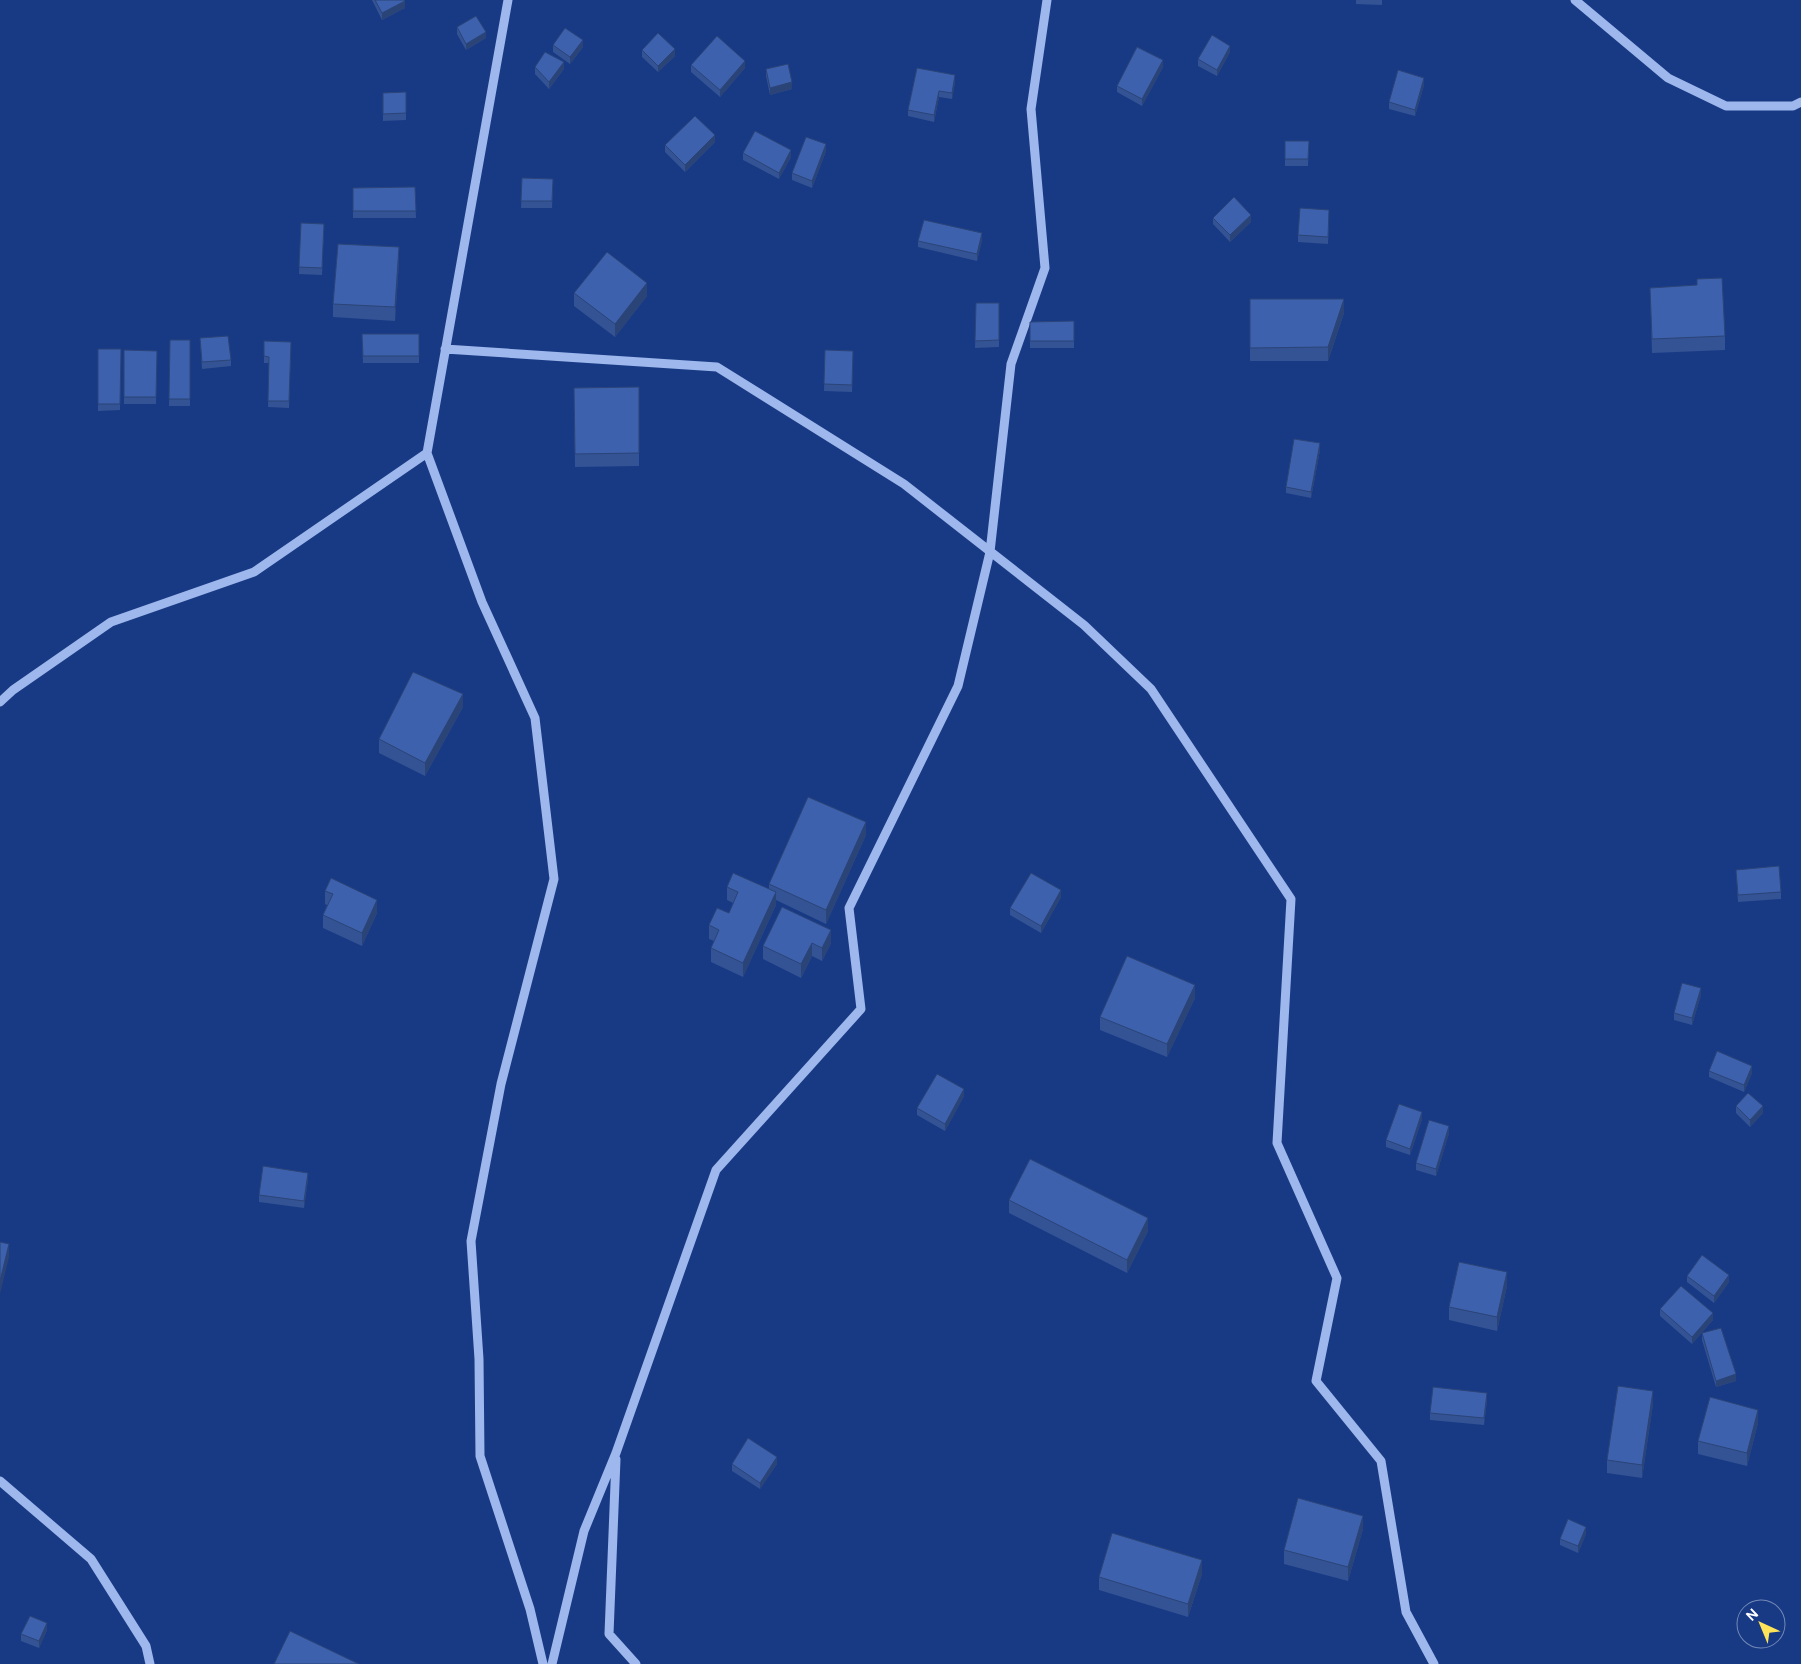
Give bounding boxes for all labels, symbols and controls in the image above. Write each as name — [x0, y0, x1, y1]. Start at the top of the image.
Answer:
north arrow — [1736, 1599, 1786, 1649]
text: N — [1742, 1605, 1762, 1625]

